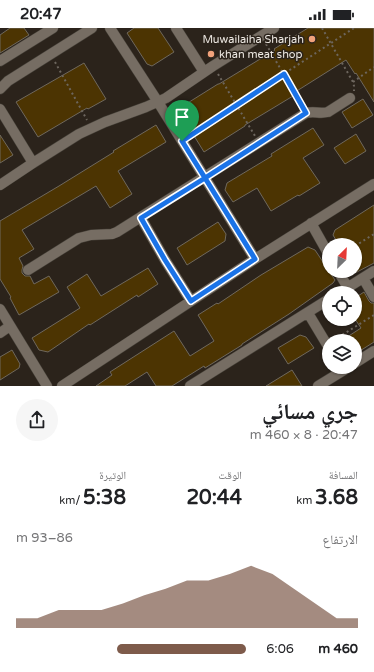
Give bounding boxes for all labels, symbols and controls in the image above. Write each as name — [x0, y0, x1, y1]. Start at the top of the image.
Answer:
text: 20:47 — [20, 5, 62, 23]
place label: Muwailaiha Sharjah — [202, 33, 304, 46]
marker: Muwailaiha Sharjah — [307, 34, 317, 44]
place label: khan meat shop — [219, 48, 303, 61]
marker: khan meat shop — [206, 49, 216, 59]
pin — [165, 100, 199, 141]
icon: arrive — [171, 106, 193, 128]
north arrow — [322, 238, 362, 278]
map controls — [322, 238, 362, 374]
button: locate — [322, 286, 362, 326]
button: layers — [322, 334, 362, 374]
button: share — [16, 399, 58, 441]
text: جري مسائي — [262, 399, 358, 425]
text: 20:47 · 8 × 460 m — [250, 427, 358, 443]
text: الوتيرة — [99, 469, 126, 482]
text: الوقت — [218, 469, 242, 482]
text: المسافة — [329, 469, 358, 482]
text: 5:38 — [83, 486, 126, 510]
text: 20:44 — [187, 486, 242, 510]
text: 3.68 — [315, 486, 358, 510]
text: /km — [59, 494, 83, 507]
text: km — [296, 494, 315, 507]
text: 86–93 m — [16, 530, 73, 546]
text: الارتفاع — [323, 532, 358, 548]
text: 6:06 — [266, 641, 294, 657]
text: 460 m — [318, 641, 358, 657]

